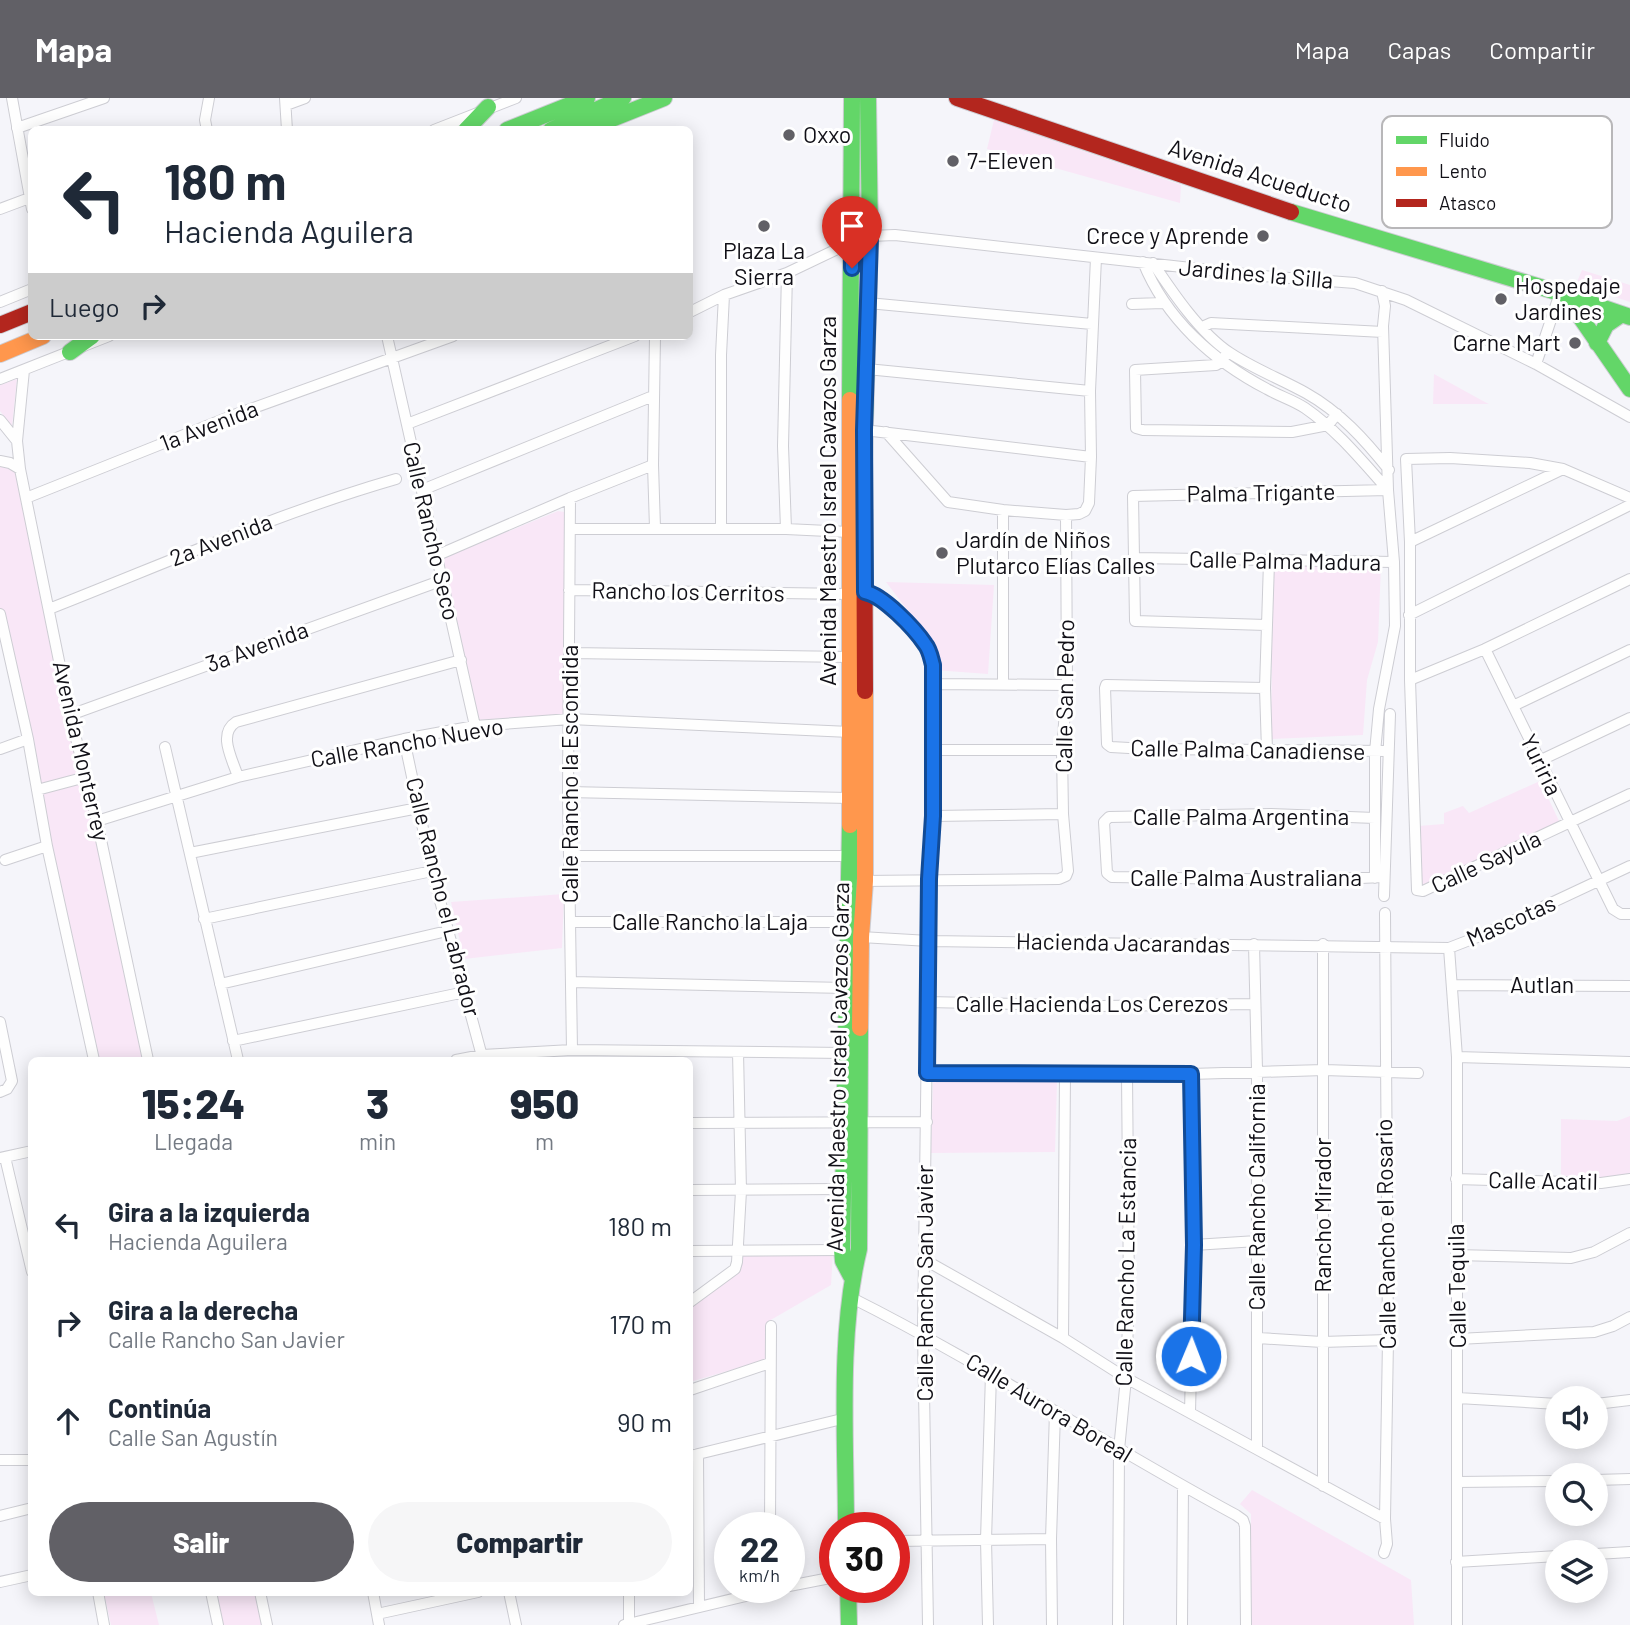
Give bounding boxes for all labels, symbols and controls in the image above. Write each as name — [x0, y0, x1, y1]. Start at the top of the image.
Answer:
text: Mapa — [35, 29, 112, 69]
text: Mapa — [1295, 35, 1350, 64]
text: Capas — [1388, 35, 1451, 64]
text: Compartir — [1489, 35, 1595, 64]
legend — [1382, 116, 1612, 228]
place label: Oxxo — [803, 120, 851, 148]
marker: Oxxo — [781, 127, 797, 143]
text: Fluido — [1439, 128, 1490, 151]
street label: Avenida Acueducto — [1165, 132, 1355, 218]
place label: 7-Eleven — [967, 146, 1053, 174]
text: 180 m — [164, 151, 287, 210]
marker: 7-Eleven — [945, 153, 961, 169]
icon: left — [49, 154, 140, 245]
text: Lento — [1439, 159, 1487, 182]
text: Atasco — [1439, 191, 1496, 214]
pin — [822, 196, 882, 268]
icon: arrive — [833, 207, 871, 245]
text: Hacienda Aguilera — [164, 211, 414, 249]
marker: Plaza La Sierra — [756, 218, 772, 234]
place label: Crece y Aprende — [1086, 221, 1249, 249]
marker: Crece y Aprende — [1255, 228, 1271, 244]
place label: Plaza La Sierra — [723, 236, 805, 290]
street label: Jardines la Silla — [1178, 252, 1334, 294]
place label: Hospedaje Jardines — [1515, 271, 1621, 325]
icon: right — [134, 287, 172, 325]
text: Luego — [49, 291, 120, 322]
marker: Hospedaje Jardines — [1493, 291, 1509, 307]
street label: Avenida Maestro Israel Cavazos Garza — [813, 316, 841, 686]
place label: Carne Mart — [1453, 328, 1561, 356]
marker: Carne Mart — [1567, 335, 1583, 351]
street label: 1a Avenida — [156, 394, 262, 457]
street label: Calle Rancho Seco — [398, 439, 466, 623]
street label: Palma Trigante — [1186, 477, 1336, 507]
street label: 2a Avenida — [166, 507, 276, 571]
place label: Jardín de Niños Plutarco Elías Calles — [956, 525, 1155, 579]
street label: Calle Palma Madura — [1189, 544, 1381, 576]
marker: Jardín de Niños Plutarco Elías Calles — [934, 545, 950, 561]
street label: Rancho los Cerritos — [591, 575, 785, 607]
street label: 3a Avenida — [202, 615, 312, 677]
street label: Calle San Pedro — [1049, 619, 1079, 773]
street label: Calle Rancho la Escondida — [555, 645, 583, 903]
street label: Avenida Monterrey — [48, 658, 116, 844]
street label: Calle Rancho Nuevo — [308, 711, 505, 773]
street label: Yuriria — [1515, 729, 1569, 800]
street label: Calle Palma Canadiense — [1130, 733, 1366, 765]
street label: Calle Rancho el Labrador — [401, 774, 487, 1020]
street label: Calle Palma Argentina — [1133, 802, 1349, 830]
street label: Calle Sayula — [1426, 823, 1545, 899]
street label: Calle Palma Australiana — [1130, 863, 1362, 891]
street label: Avenida Maestro Israel Cavazos Garza — [820, 882, 854, 1252]
street label: Mascotas — [1462, 888, 1560, 952]
street label: Calle Rancho la Laja — [612, 907, 808, 935]
street label: Hacienda Jacarandas — [1016, 926, 1230, 958]
street label: Autlan — [1510, 970, 1574, 998]
street label: Calle Hacienda Los Cerezos — [956, 989, 1228, 1017]
text: 15:24 — [142, 1077, 245, 1127]
text: 3 — [366, 1077, 389, 1127]
text: 950 — [510, 1077, 579, 1127]
street label: Calle Rancho California — [1242, 1083, 1270, 1311]
street label: Calle Rancho el Rosario — [1369, 1118, 1401, 1350]
text: Llegada — [154, 1127, 233, 1155]
text: min — [359, 1127, 396, 1155]
text: m — [535, 1127, 554, 1155]
street label: Calle Rancho La Estancia — [1109, 1137, 1141, 1387]
street label: Rancho Mirador — [1308, 1137, 1336, 1293]
street label: Calle Rancho San Javier — [910, 1164, 938, 1401]
street label: Calle Acatil — [1488, 1165, 1598, 1195]
text: Gira a la izquierda — [108, 1196, 310, 1227]
icon: left — [49, 1206, 87, 1244]
text: 180 m — [608, 1210, 672, 1241]
street label: Calle Tequila — [1441, 1223, 1471, 1349]
text: Hacienda Aguilera — [108, 1227, 288, 1255]
text: Gira a la derecha — [108, 1294, 298, 1325]
icon: right — [49, 1304, 87, 1342]
text: 170 m — [609, 1308, 672, 1339]
position arrow — [1154, 1319, 1228, 1393]
text: Calle Rancho San Javier — [108, 1325, 345, 1353]
street label: Calle Aurora Boreal — [961, 1346, 1138, 1468]
map controls — [1545, 1386, 1608, 1603]
button: sound — [1545, 1386, 1608, 1449]
text: Continúa — [108, 1392, 211, 1423]
icon: ahead — [49, 1402, 87, 1440]
text: 90 m — [617, 1406, 672, 1437]
text: Calle San Agustín — [108, 1423, 278, 1451]
button: search — [1545, 1463, 1608, 1526]
button: Salir — [49, 1502, 354, 1582]
button: Compartir — [368, 1502, 672, 1582]
speed limit sign: 30 — [819, 1512, 910, 1603]
text: 22 — [740, 1527, 779, 1569]
button: layers — [1545, 1540, 1608, 1603]
text: km/h — [739, 1564, 780, 1586]

